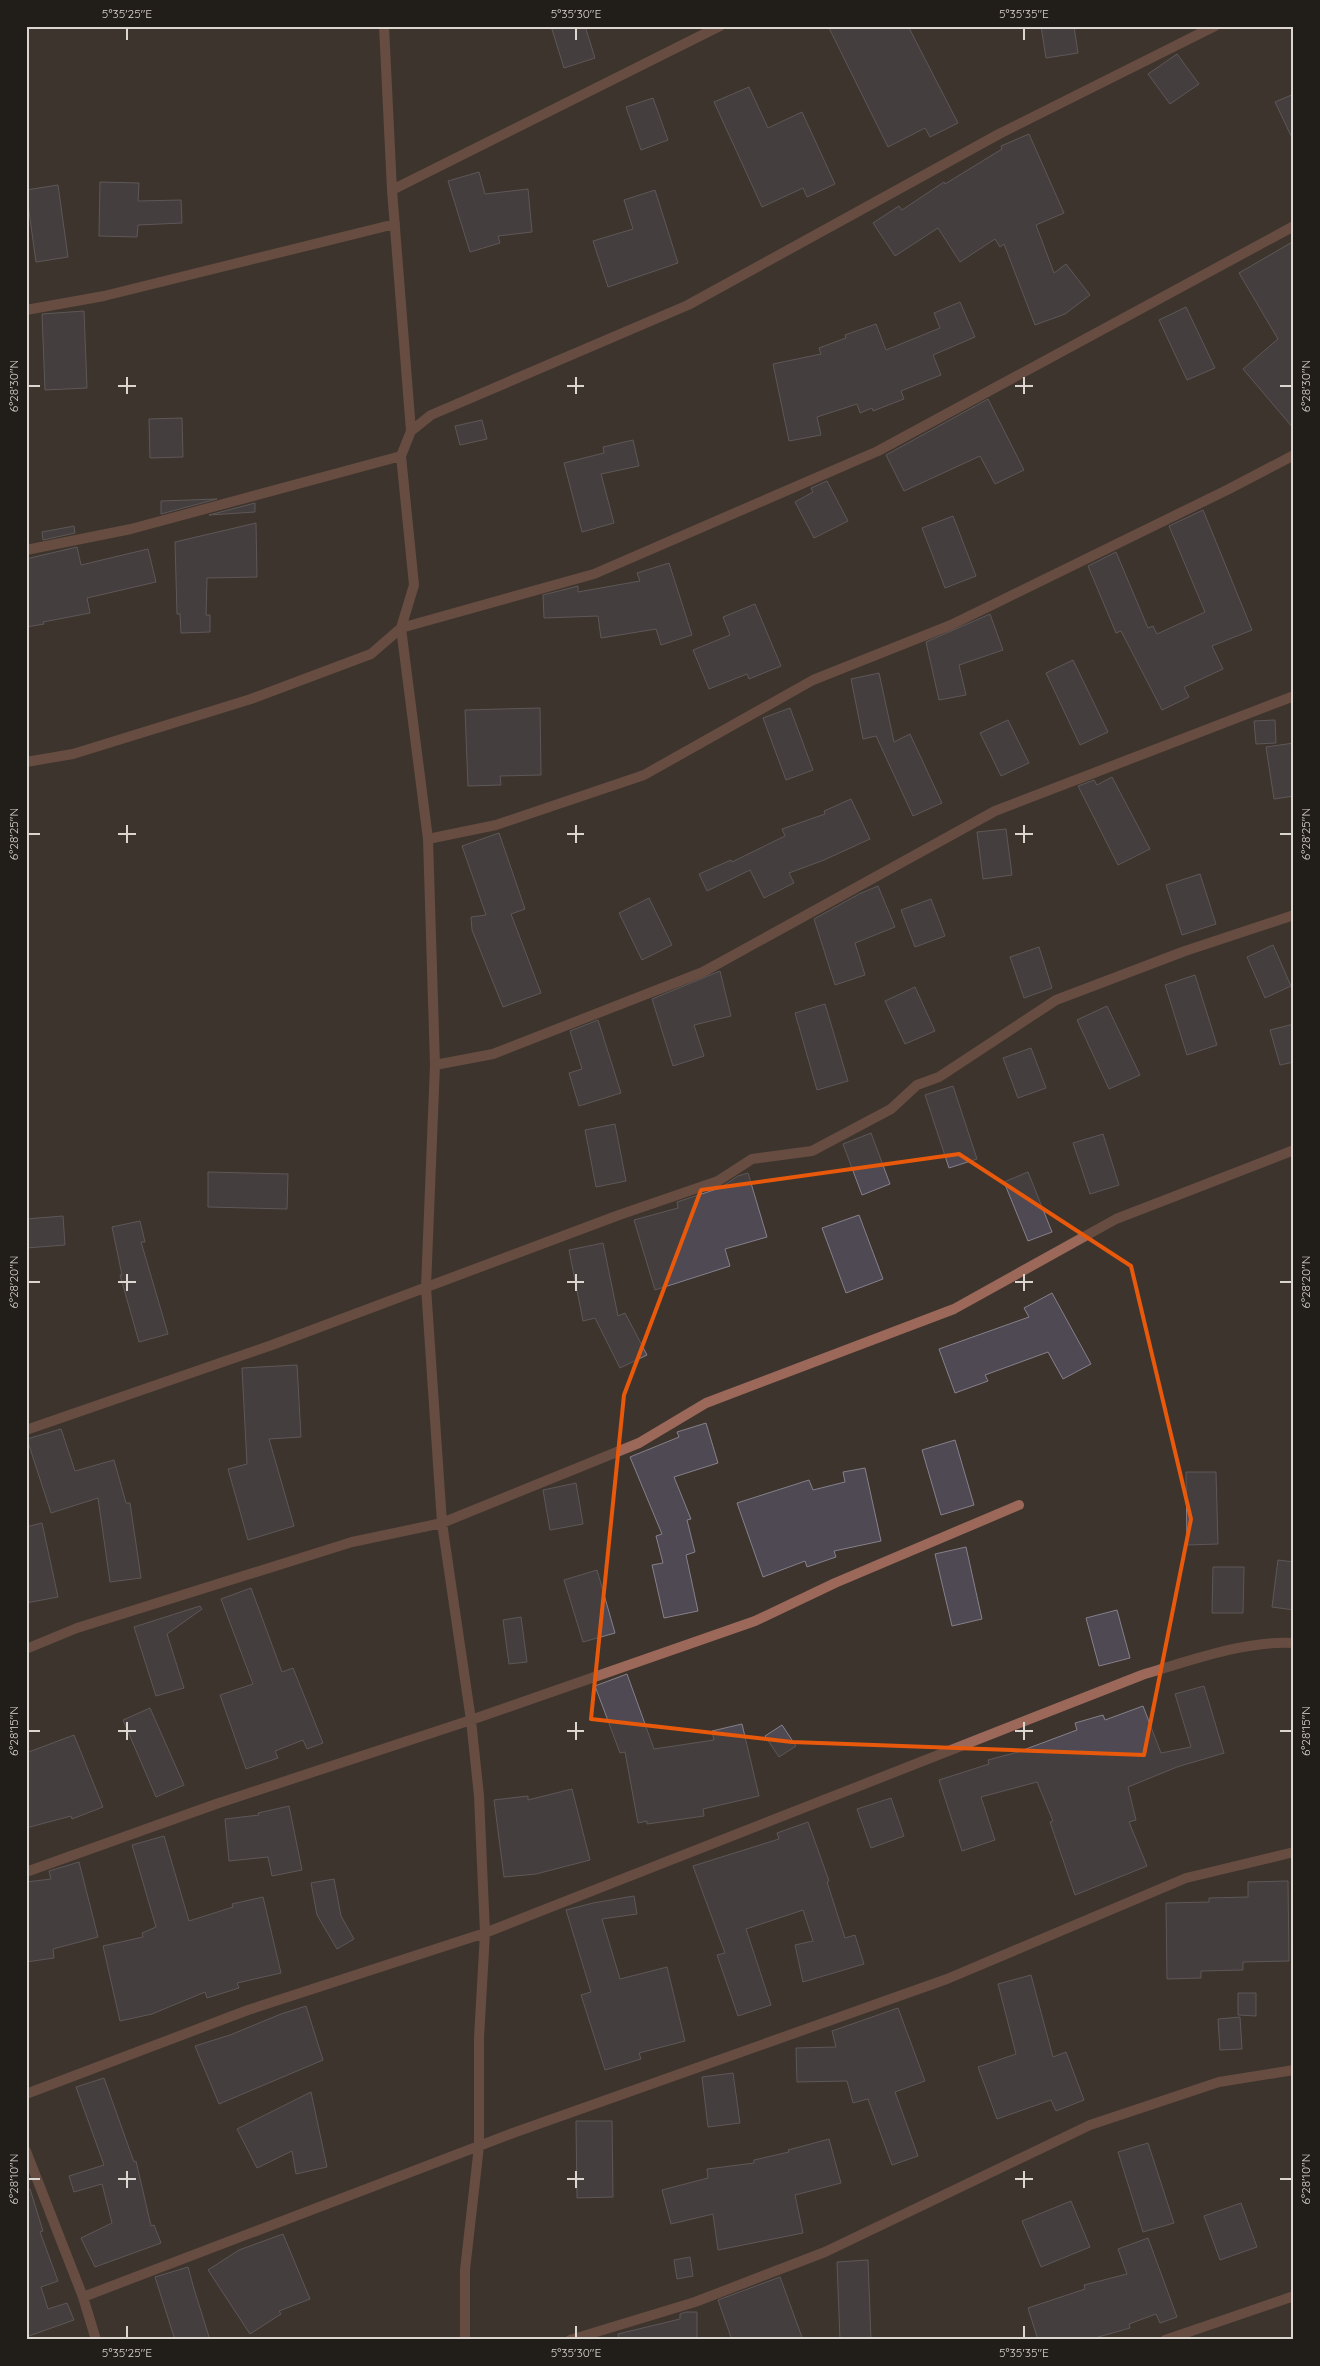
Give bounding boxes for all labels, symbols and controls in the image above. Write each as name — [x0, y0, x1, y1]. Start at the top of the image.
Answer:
text: 5°35'25"E — [102, 6, 152, 21]
text: 5°35'30"E — [551, 6, 601, 21]
text: 5°35'35"E — [999, 6, 1049, 21]
text: 6°28'30"N — [6, 360, 21, 412]
text: 6°28'30"N — [1298, 360, 1313, 412]
text: 6°28'25"N — [6, 808, 21, 860]
text: 6°28'25"N — [1298, 808, 1313, 860]
text: 6°28'20"N — [6, 1255, 21, 1309]
text: 6°28'20"N — [1298, 1255, 1313, 1309]
text: 6°28'15"N — [6, 1706, 21, 1756]
text: 6°28'15"N — [1298, 1706, 1313, 1756]
text: 6°28'10"N — [6, 2154, 21, 2204]
text: 6°28'10"N — [1298, 2154, 1313, 2204]
text: 5°35'25"E — [102, 2345, 152, 2360]
text: 5°35'30"E — [551, 2345, 601, 2360]
text: 5°35'35"E — [999, 2345, 1049, 2360]

